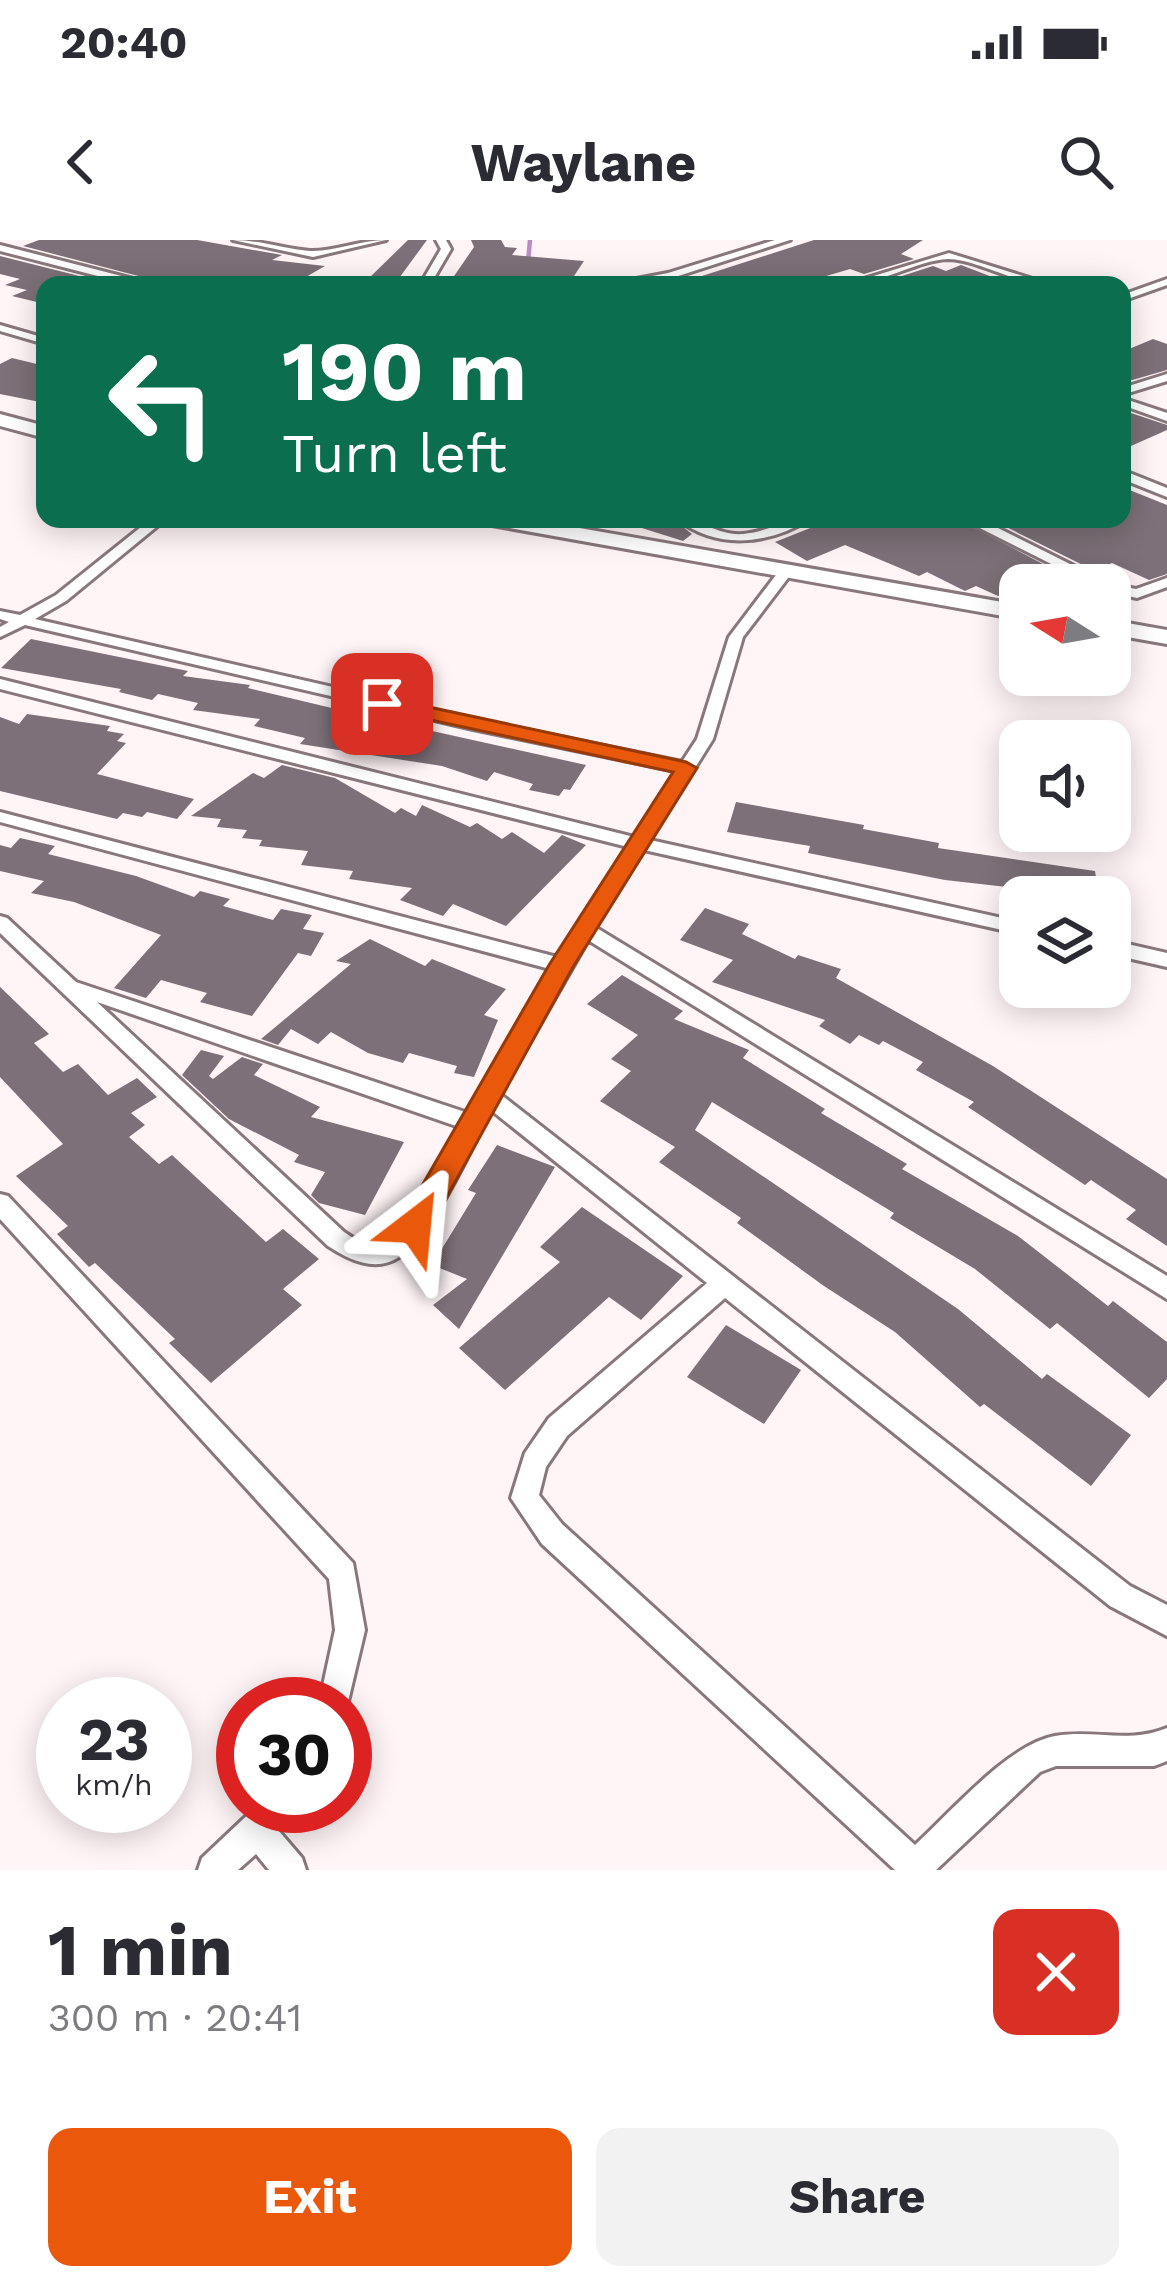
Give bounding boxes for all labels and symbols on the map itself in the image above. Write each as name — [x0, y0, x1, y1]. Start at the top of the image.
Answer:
north arrow — [999, 564, 1131, 696]
pin — [331, 653, 433, 755]
position arrow — [352, 1163, 478, 1289]
speed limit sign: 30 — [216, 1677, 372, 1833]

